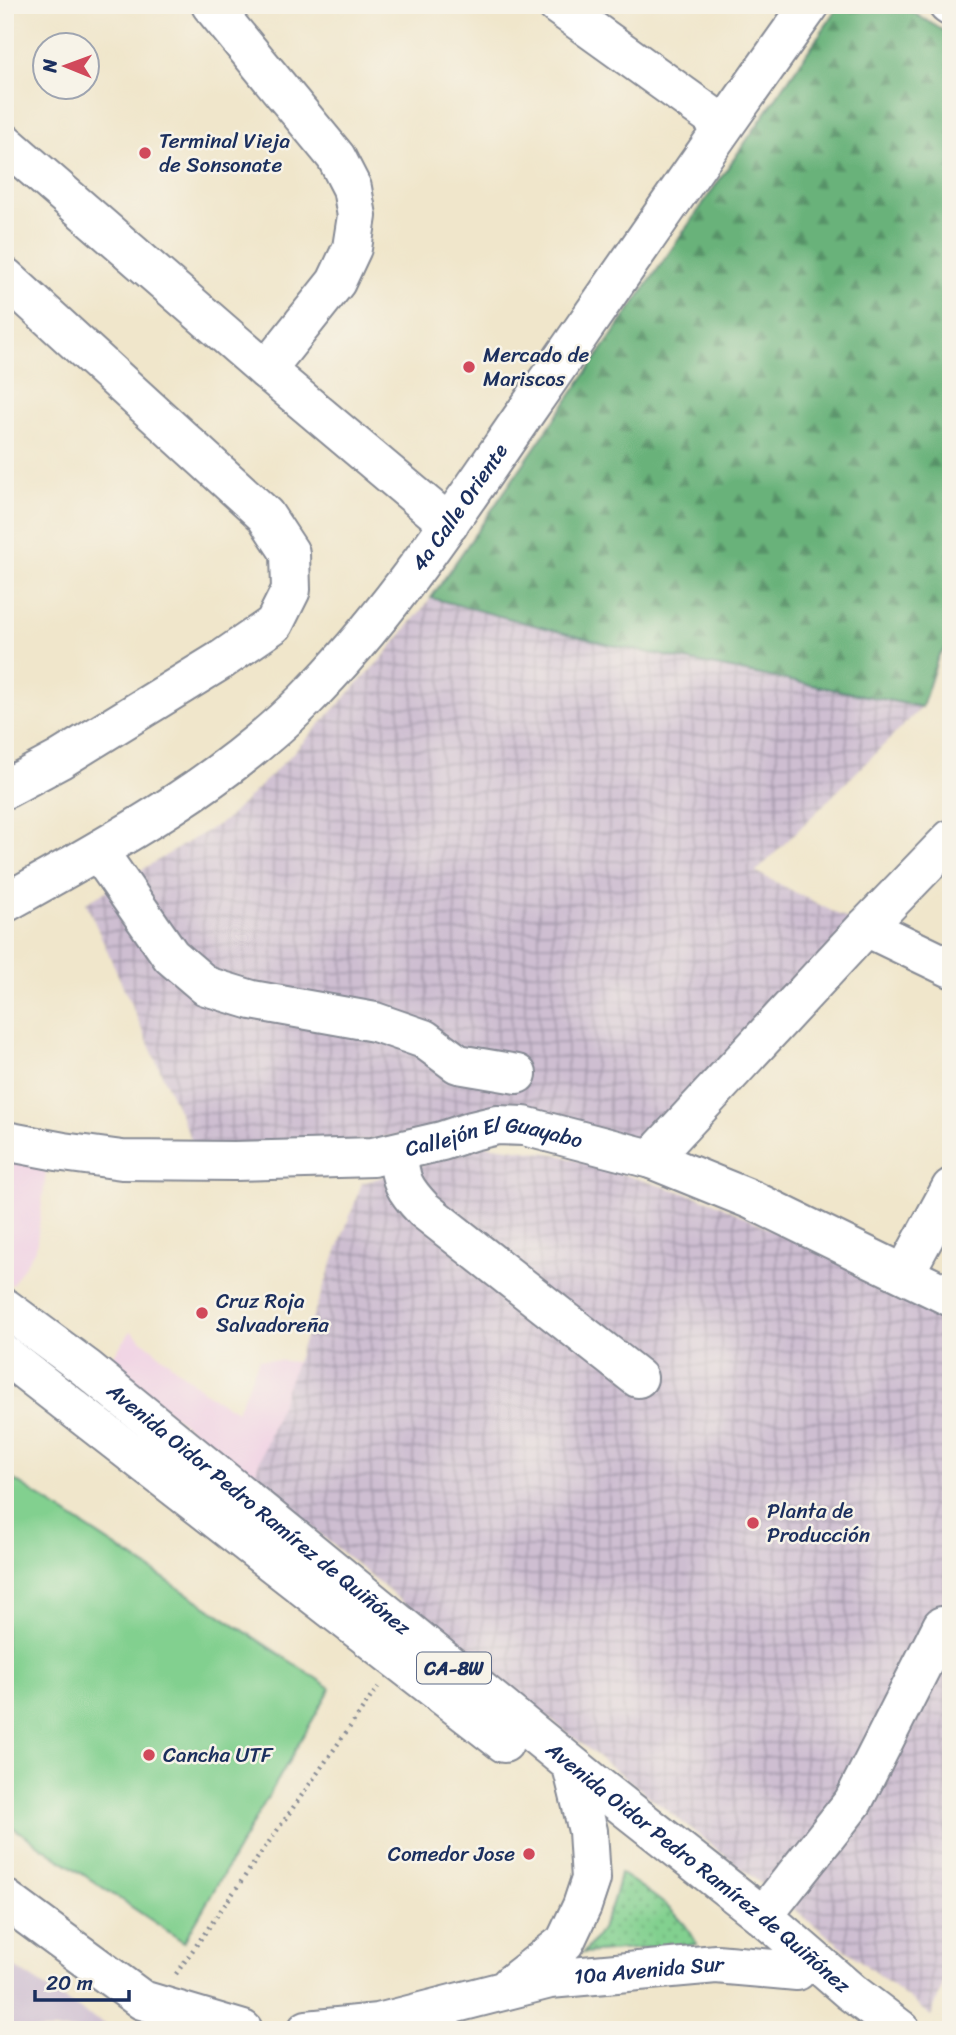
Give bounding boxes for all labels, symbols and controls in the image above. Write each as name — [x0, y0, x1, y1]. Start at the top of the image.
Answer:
north arrow — [32, 32, 102, 102]
text: N — [33, 58, 66, 74]
place label: Terminal Vieja de Sonsonate — [159, 122, 290, 184]
marker: Terminal Vieja de Sonsonate — [137, 145, 153, 161]
place label: Mercado de Mariscos — [483, 336, 590, 398]
marker: Mercado de Mariscos — [461, 359, 477, 375]
street label: 4a Calle Oriente — [401, 435, 518, 580]
street label: Callejón El Guayabo — [401, 1106, 587, 1168]
place label: Cruz Roja Salvadoreña — [216, 1282, 329, 1344]
marker: Cruz Roja Salvadoreña — [194, 1305, 210, 1321]
street label: Avenida Oidor Pedro Ramírez de Quiñónez — [97, 1372, 420, 1646]
place label: Planta de Producción — [767, 1492, 870, 1554]
marker: Planta de Producción — [745, 1515, 761, 1531]
road number: CA-8W — [417, 1652, 491, 1684]
street label: Avenida Oidor Pedro Ramírez de Quiñónez — [536, 1731, 860, 2004]
place label: Cancha UTF — [163, 1736, 274, 1774]
marker: Cancha UTF — [141, 1747, 157, 1763]
place label: Comedor Jose — [388, 1835, 515, 1873]
marker: Comedor Jose — [521, 1846, 537, 1862]
street label: 10a Avenida Sur — [572, 1945, 726, 1996]
scale bar — [35, 1958, 130, 2002]
text: 20 m — [46, 1964, 93, 2002]

